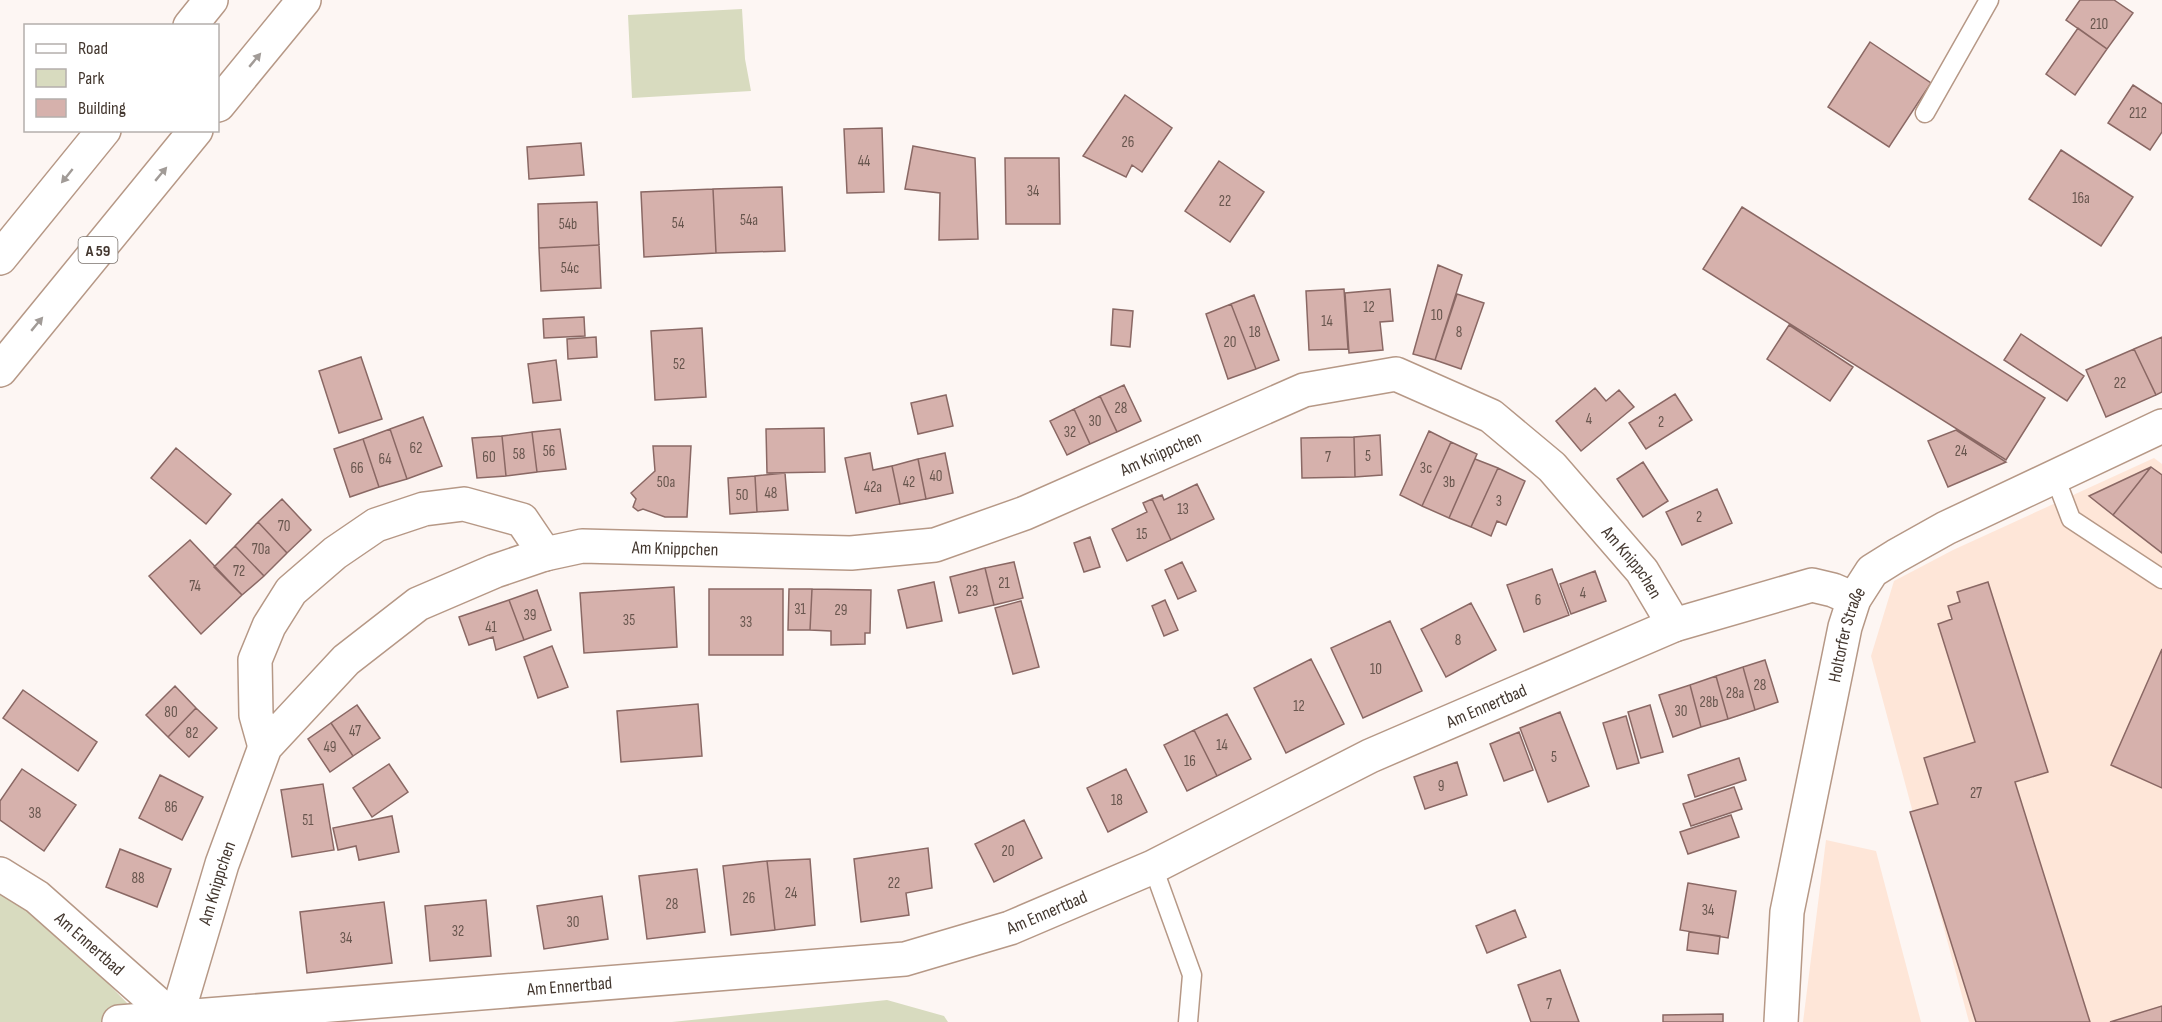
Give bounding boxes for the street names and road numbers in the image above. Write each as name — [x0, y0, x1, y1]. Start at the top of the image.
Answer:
road number: A 59 — [78, 237, 118, 263]
street label: Am Knippchen — [1116, 427, 1205, 481]
street label: Am Knippchen — [1596, 521, 1666, 603]
street label: Am Knippchen — [631, 537, 719, 561]
street label: Holtorfer Straße — [1824, 583, 1870, 684]
street label: Am Ennertbad — [1442, 680, 1530, 733]
street label: Am Knippchen — [194, 838, 240, 928]
street label: Am Ennertbad — [1003, 886, 1090, 940]
street label: Am Ennertbad — [50, 907, 128, 980]
street label: Am Ennertbad — [525, 973, 613, 1000]

